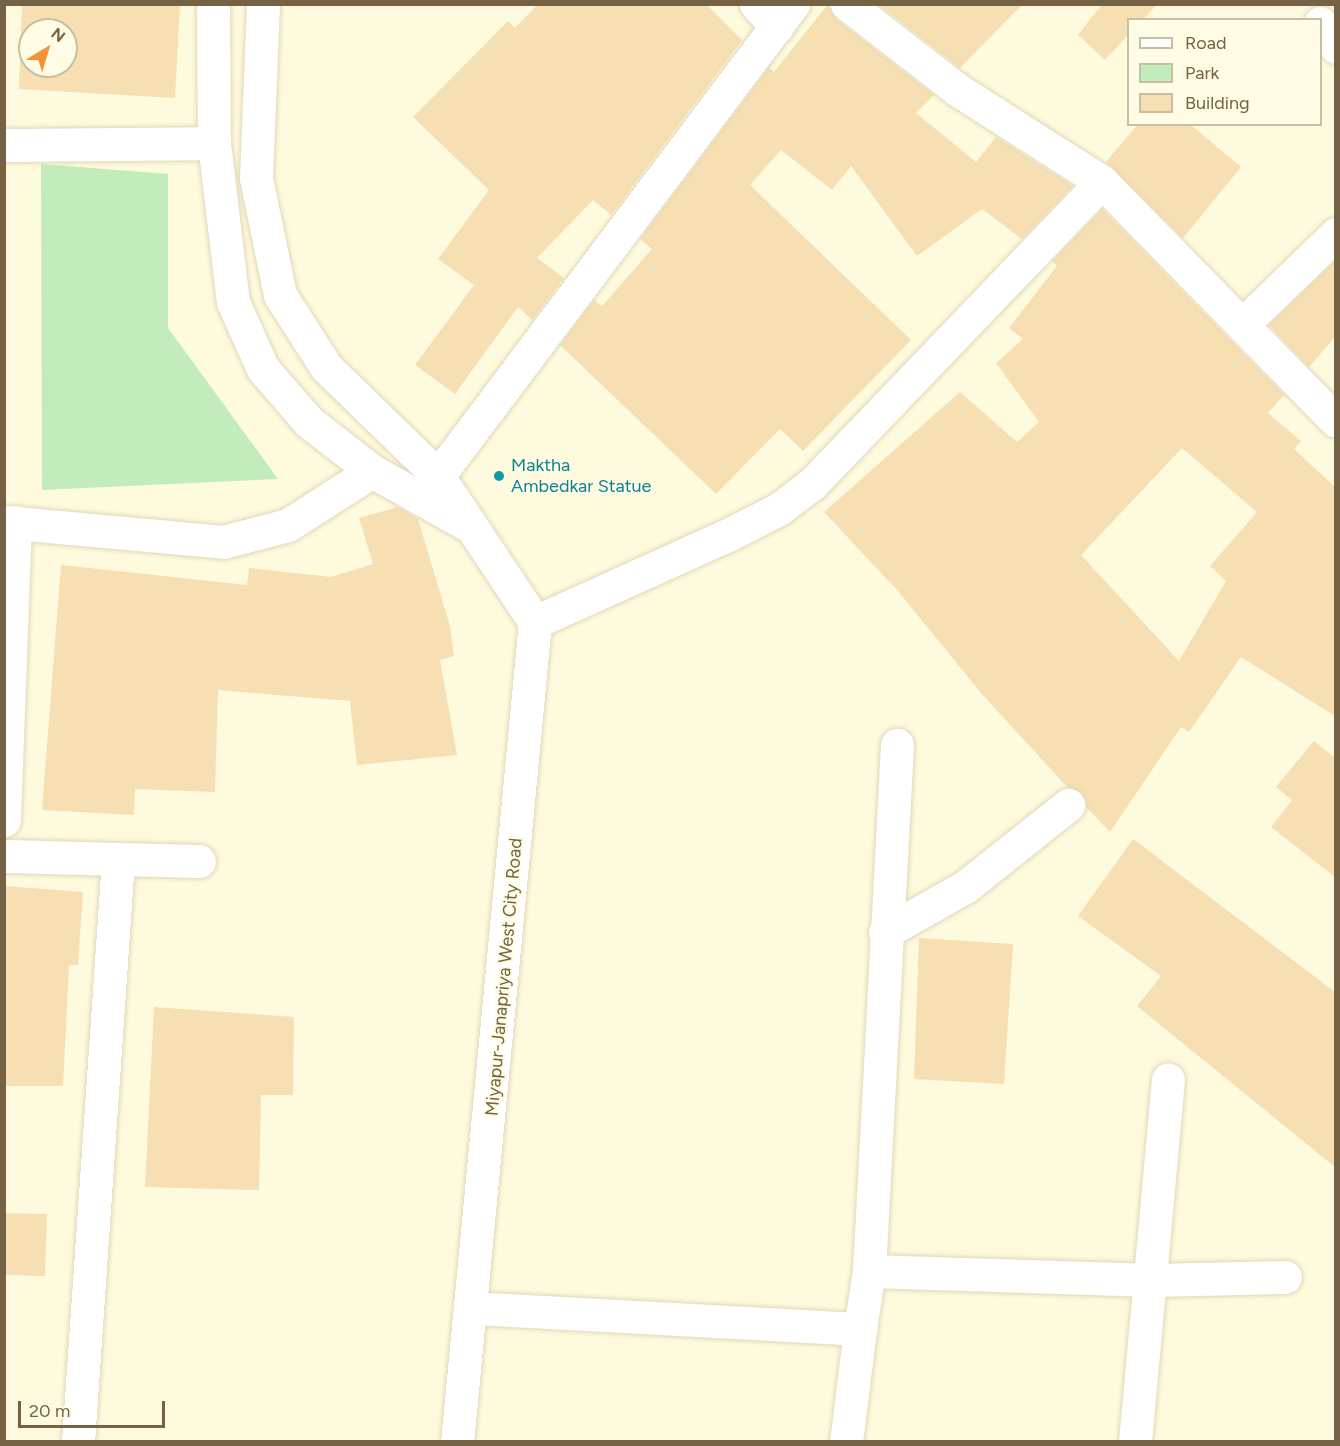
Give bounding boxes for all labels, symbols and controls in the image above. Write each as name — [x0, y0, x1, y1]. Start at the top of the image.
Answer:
north arrow — [18, 18, 78, 78]
legend — [1127, 18, 1322, 126]
text: N — [47, 24, 69, 46]
text: Road — [1185, 32, 1226, 54]
text: Park — [1185, 62, 1219, 84]
text: Building — [1185, 92, 1250, 114]
place label: Maktha Ambedkar Statue — [511, 455, 651, 498]
marker: Maktha Ambedkar Statue — [492, 469, 506, 483]
street label: Miyapur-Janapriya West City Road — [481, 837, 527, 1117]
scale bar — [21, 1389, 168, 1427]
text: 20 m — [29, 1400, 70, 1422]

